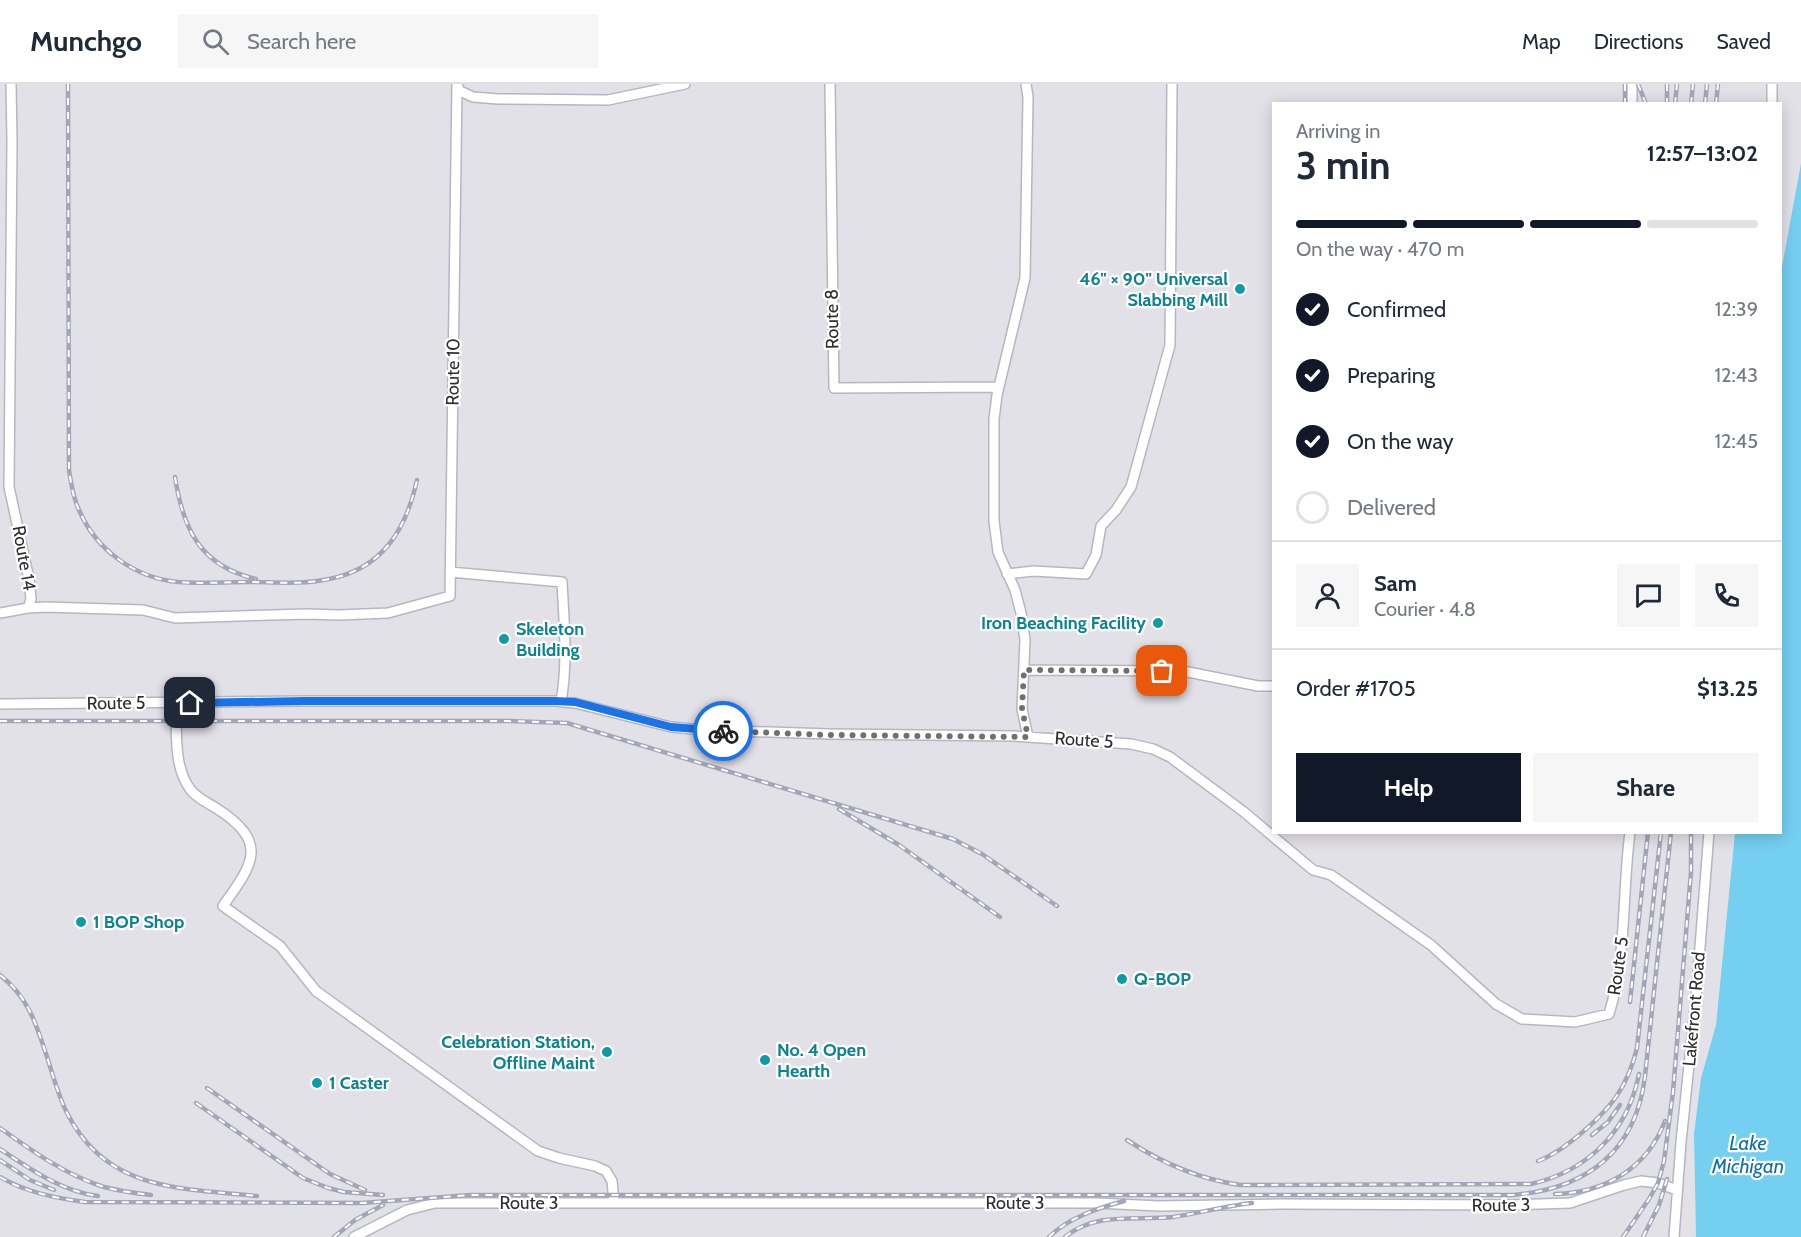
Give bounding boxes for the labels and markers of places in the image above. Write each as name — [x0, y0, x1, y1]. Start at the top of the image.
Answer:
place label: 46" × 90" Universal Slabbing Mill — [1079, 268, 1228, 311]
marker: 46" × 90" Universal Slabbing Mill — [1233, 282, 1247, 296]
place label: Iron Beaching Facility — [981, 612, 1146, 634]
marker: Iron Beaching Facility — [1151, 616, 1165, 630]
place label: Skeleton Building — [516, 618, 584, 661]
marker: Skeleton Building — [497, 632, 511, 646]
pin — [1136, 645, 1187, 696]
pin — [164, 677, 215, 728]
place label: 1 BOP Shop — [93, 911, 184, 933]
marker: 1 BOP Shop — [74, 915, 88, 929]
place label: Q-BOP — [1134, 968, 1191, 990]
marker: Q-BOP — [1115, 972, 1129, 986]
place label: Celebration Station, Offline Maint — [441, 1031, 595, 1074]
place label: No. 4 Open Hearth — [777, 1039, 866, 1082]
marker: Celebration Station, Offline Maint — [600, 1045, 614, 1059]
marker: No. 4 Open Hearth — [758, 1053, 772, 1067]
place label: 1 Caster — [329, 1072, 389, 1094]
marker: 1 Caster — [310, 1076, 324, 1090]

